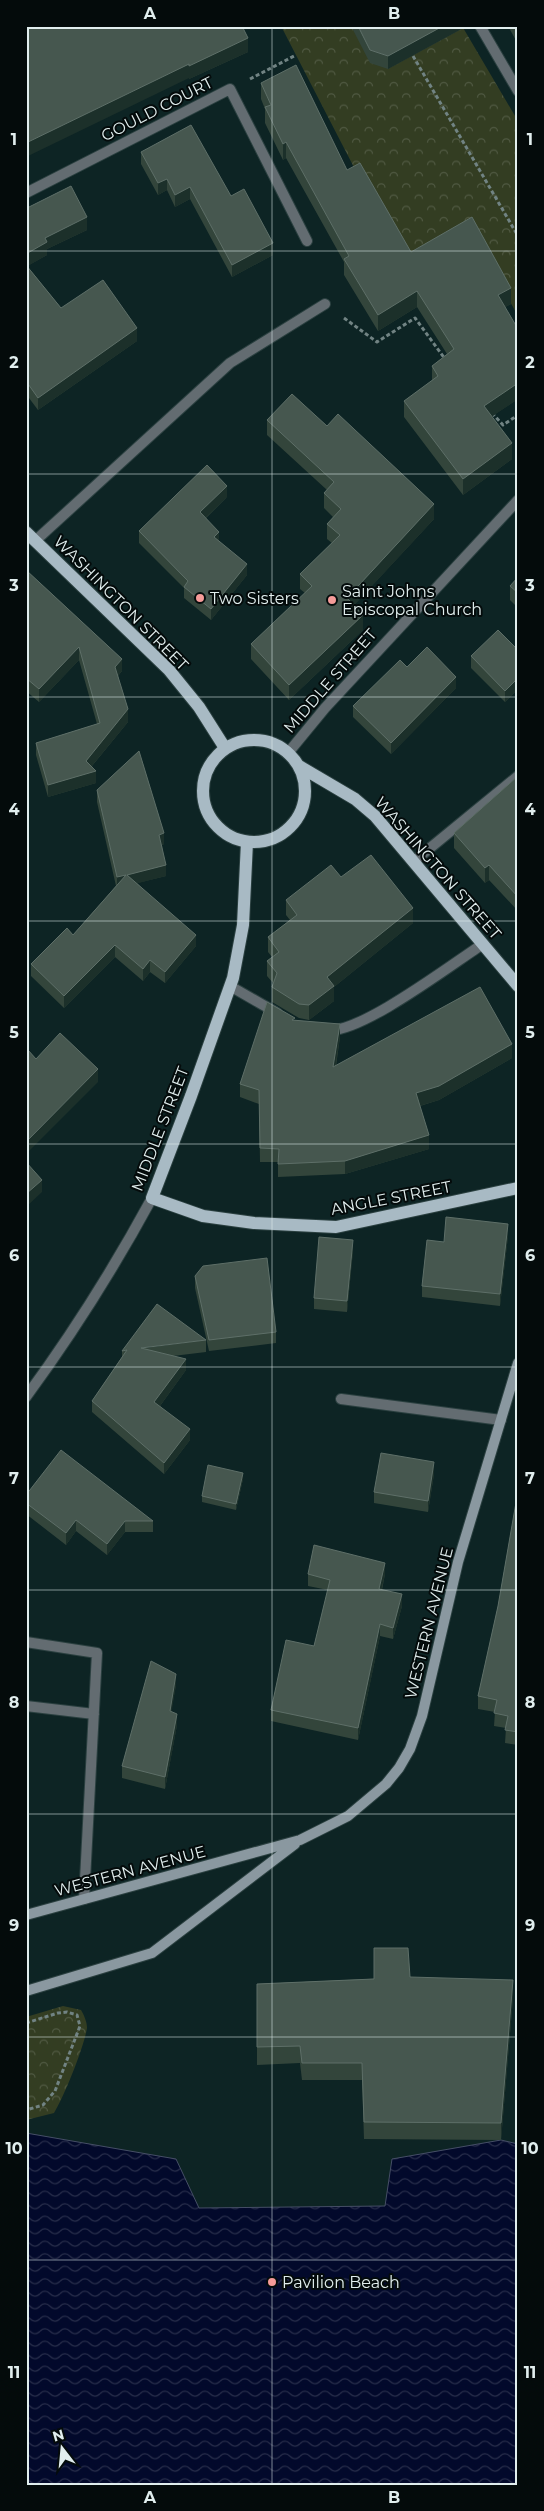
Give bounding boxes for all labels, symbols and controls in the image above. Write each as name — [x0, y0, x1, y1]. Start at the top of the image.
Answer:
text: A — [143, 4, 157, 23]
text: B — [388, 4, 400, 23]
street label: GOULD COURT — [98, 72, 217, 145]
text: 1 — [11, 130, 17, 149]
text: 1 — [527, 130, 533, 149]
text: 2 — [9, 353, 19, 372]
text: 2 — [525, 353, 535, 372]
street label: WASHINGTON STREET — [50, 532, 193, 675]
text: 3 — [8, 576, 19, 595]
text: 3 — [524, 576, 535, 595]
place label: Saint Johns Episcopal Church — [342, 582, 482, 619]
place label: Two Sisters — [210, 589, 299, 608]
marker: Two Sisters — [194, 592, 206, 604]
marker: Saint Johns Episcopal Church — [326, 594, 338, 606]
street label: MIDDLE STREET — [280, 624, 381, 737]
street label: WASHINGTON STREET — [371, 793, 506, 944]
text: 4 — [8, 800, 20, 819]
text: 4 — [524, 800, 536, 819]
text: 5 — [9, 1023, 19, 1042]
text: 5 — [525, 1023, 535, 1042]
street label: MIDDLE STREET — [127, 1063, 193, 1194]
street label: ANGLE STREET — [329, 1177, 454, 1219]
text: 6 — [9, 1246, 19, 1265]
text: 6 — [525, 1246, 535, 1265]
text: 7 — [9, 1469, 19, 1488]
text: 7 — [525, 1469, 535, 1488]
street label: WESTERN AVENUE — [401, 1545, 457, 1701]
text: 8 — [9, 1693, 19, 1712]
text: 8 — [525, 1693, 535, 1712]
street label: WESTERN AVENUE — [52, 1842, 208, 1900]
text: 9 — [9, 1916, 19, 1935]
text: 9 — [525, 1916, 535, 1935]
text: 10 — [5, 2139, 23, 2158]
text: 10 — [521, 2139, 539, 2158]
place label: Pavilion Beach — [282, 2273, 400, 2292]
marker: Pavilion Beach — [266, 2276, 278, 2288]
text: 11 — [8, 2363, 20, 2382]
text: 11 — [524, 2363, 536, 2382]
north arrow — [38, 2424, 88, 2474]
text: N — [50, 2425, 66, 2446]
text: A — [143, 2488, 157, 2507]
text: B — [388, 2488, 400, 2507]

